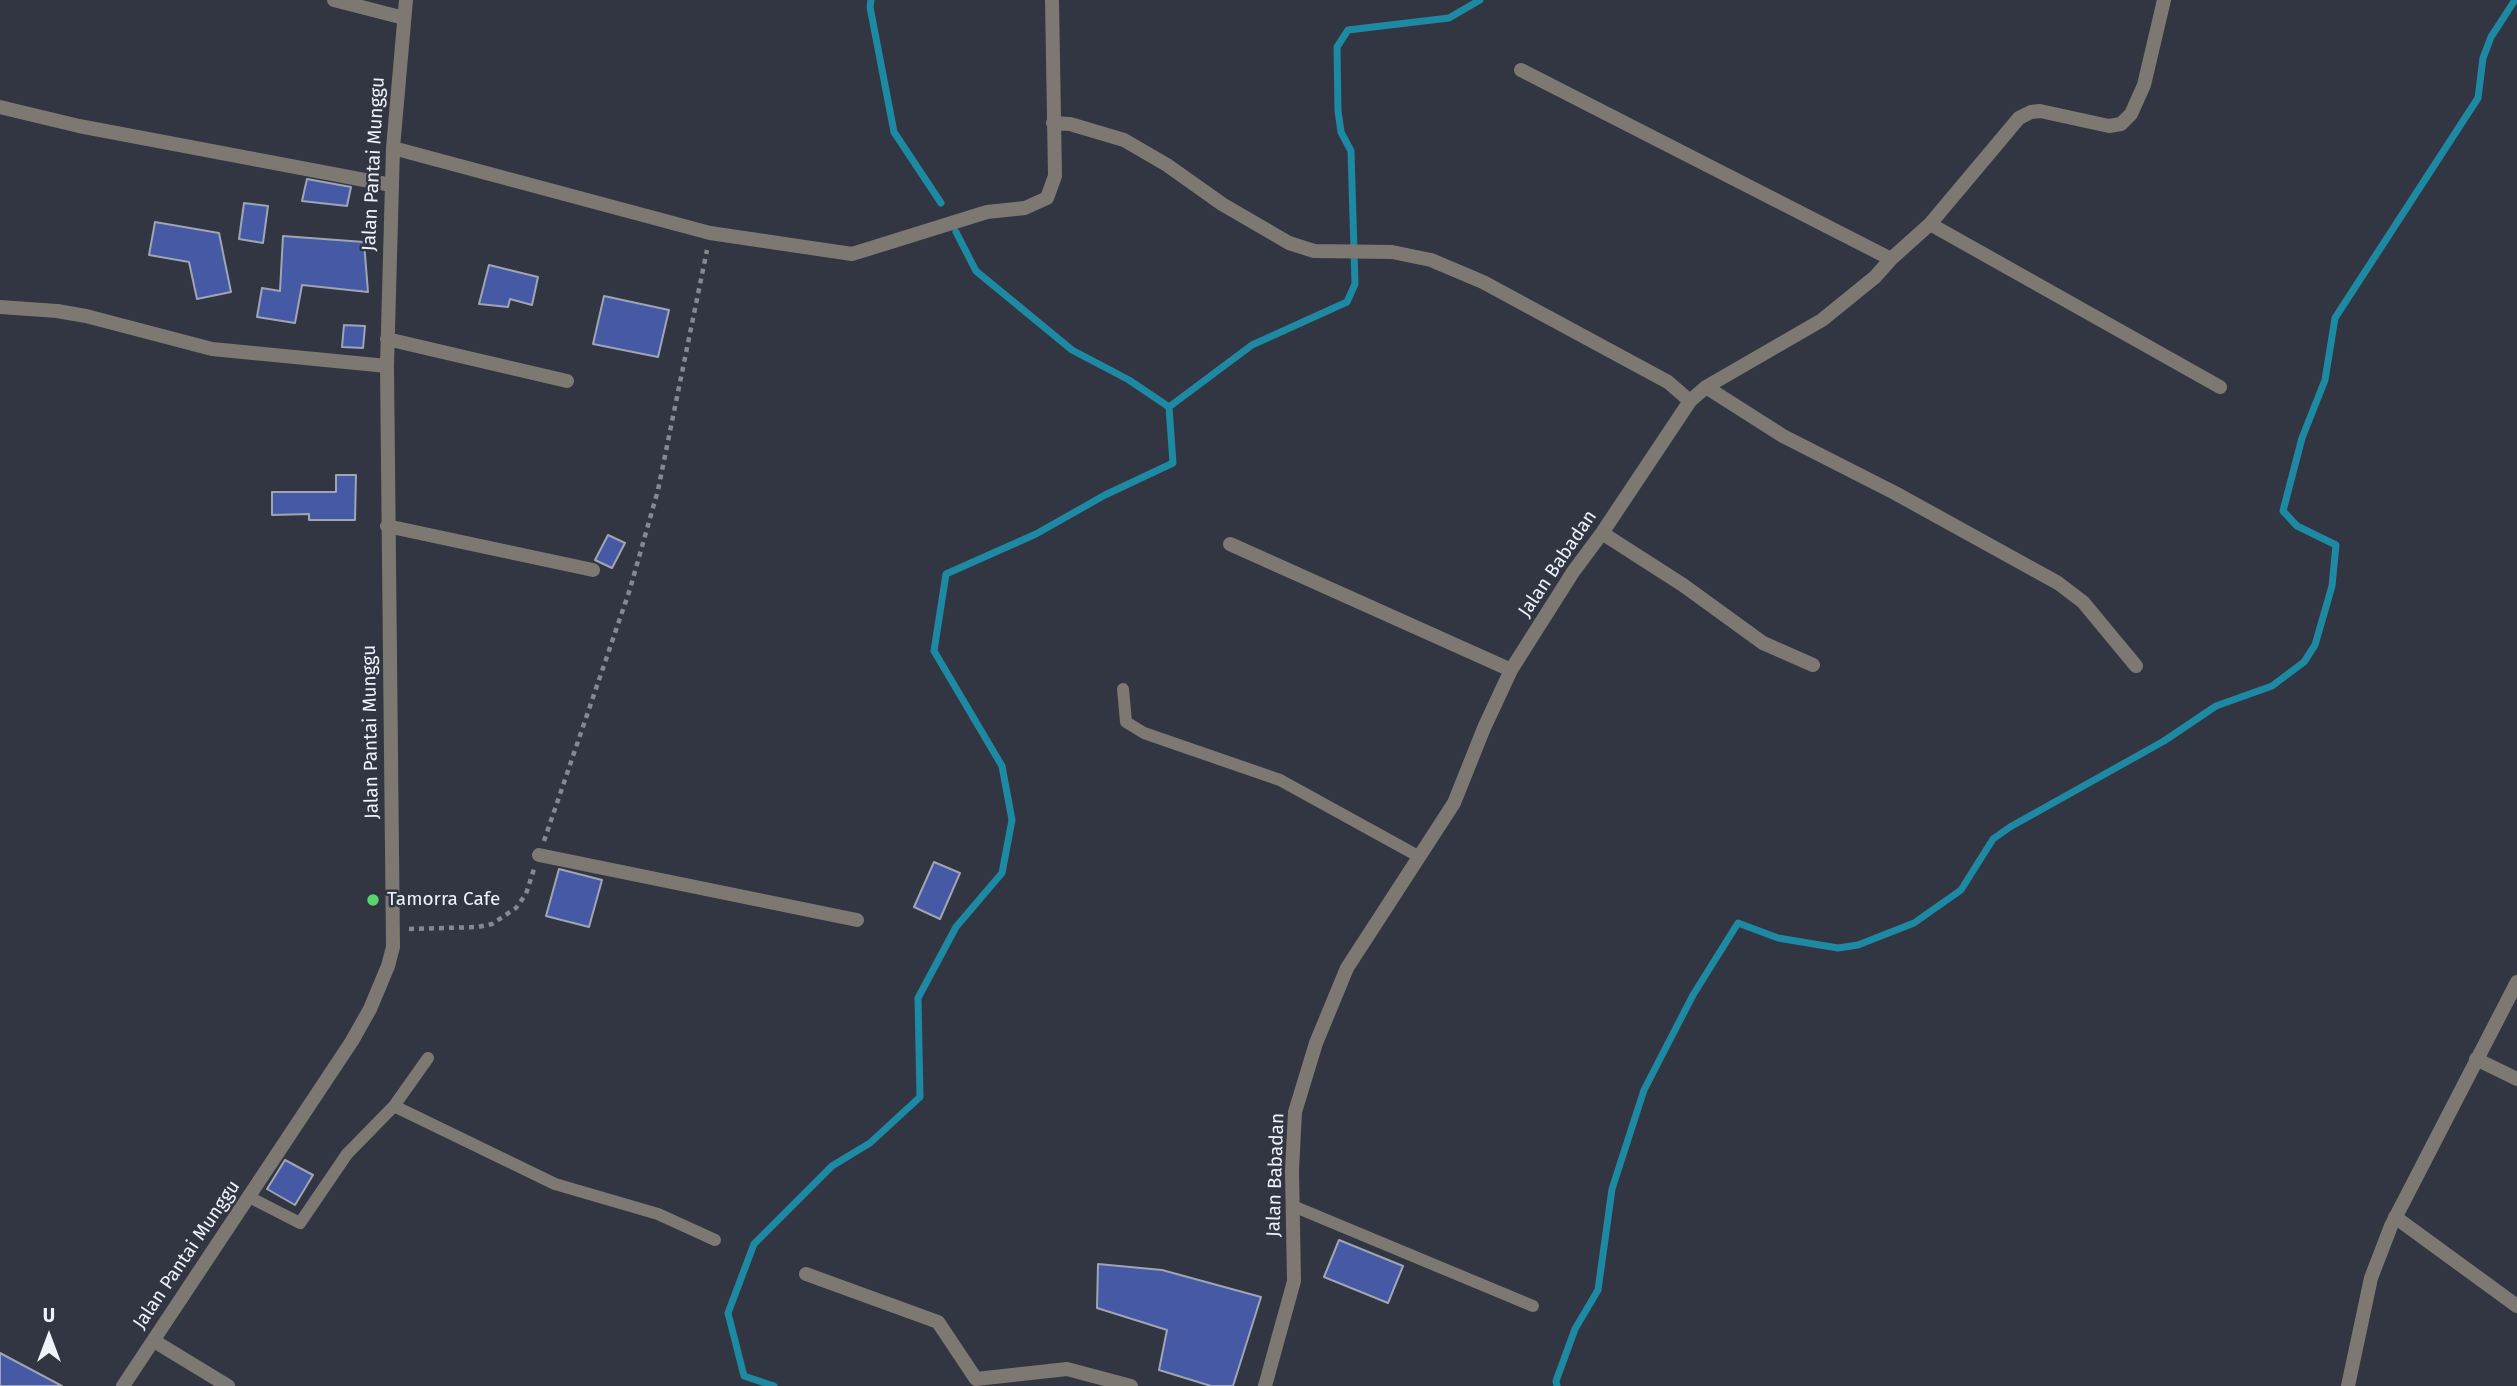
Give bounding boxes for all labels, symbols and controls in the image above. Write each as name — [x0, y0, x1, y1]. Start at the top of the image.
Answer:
street label: Jalan Pantai Munggu — [358, 76, 390, 252]
street label: Jalan Babadan — [1514, 506, 1602, 622]
street label: Jalan Pantai Munggu — [358, 645, 384, 819]
place label: Tamorra Cafe — [387, 889, 500, 911]
marker: Tamorra Cafe — [365, 892, 381, 908]
street label: Jalan Babadan — [1262, 1113, 1290, 1237]
street label: Jalan Pantai Munggu — [129, 1176, 245, 1334]
north arrow — [14, 1302, 84, 1372]
text: U — [43, 1304, 55, 1327]

